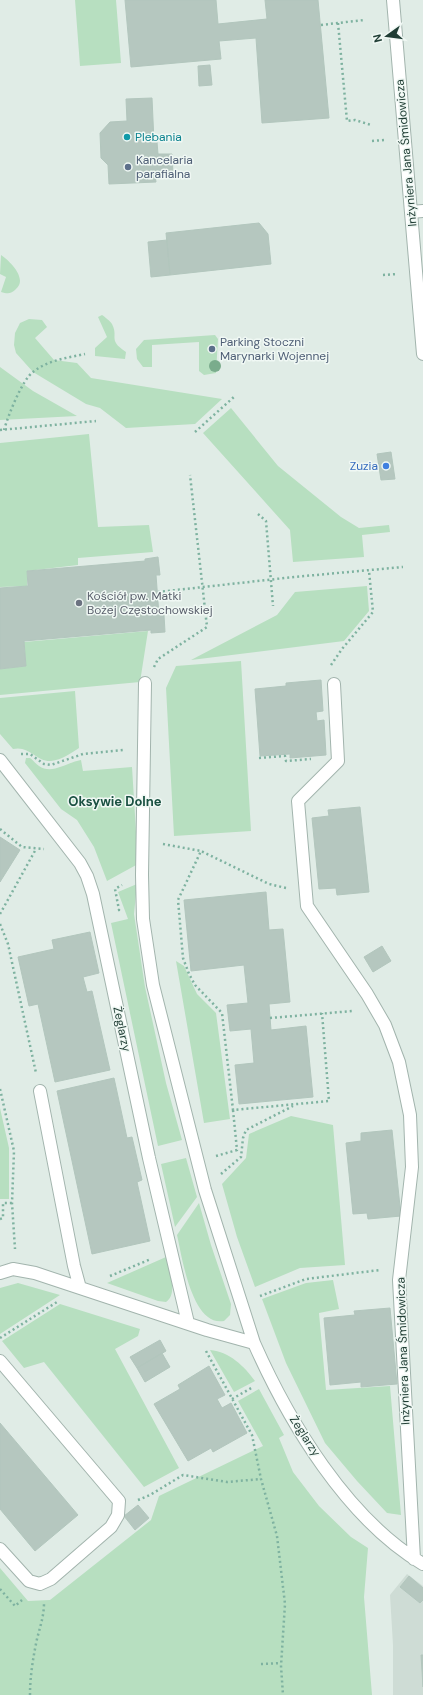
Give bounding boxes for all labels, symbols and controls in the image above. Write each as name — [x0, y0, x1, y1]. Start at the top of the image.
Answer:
north arrow — [367, 16, 407, 56]
text: N — [370, 33, 385, 44]
street label: Inżyniera Jana Śmidowicza — [392, 79, 420, 227]
place label: Plebania — [135, 129, 182, 145]
marker: Plebania — [122, 132, 132, 142]
place label: Kancelaria parafialna — [136, 152, 193, 182]
marker: Kancelaria parafialna — [123, 162, 133, 172]
place label: Parking Stoczni Marynarki Wojennej — [220, 334, 329, 364]
marker: Parking Stoczni Marynarki Wojennej — [207, 344, 217, 354]
place label: Zuzia — [350, 458, 378, 474]
marker: Zuzia — [381, 461, 391, 471]
place label: Kościół pw. Matki Bożej Częstochowskiej — [87, 588, 213, 618]
marker: Kościół pw. Matki Bożej Częstochowskiej — [74, 598, 84, 608]
district label: Oksywie Dolne — [68, 793, 162, 810]
street label: Żeglarzy — [109, 1005, 135, 1053]
street label: Inżyniera Jana Śmidowicza — [392, 1277, 414, 1425]
street label: Żeglarzy — [286, 1412, 324, 1460]

